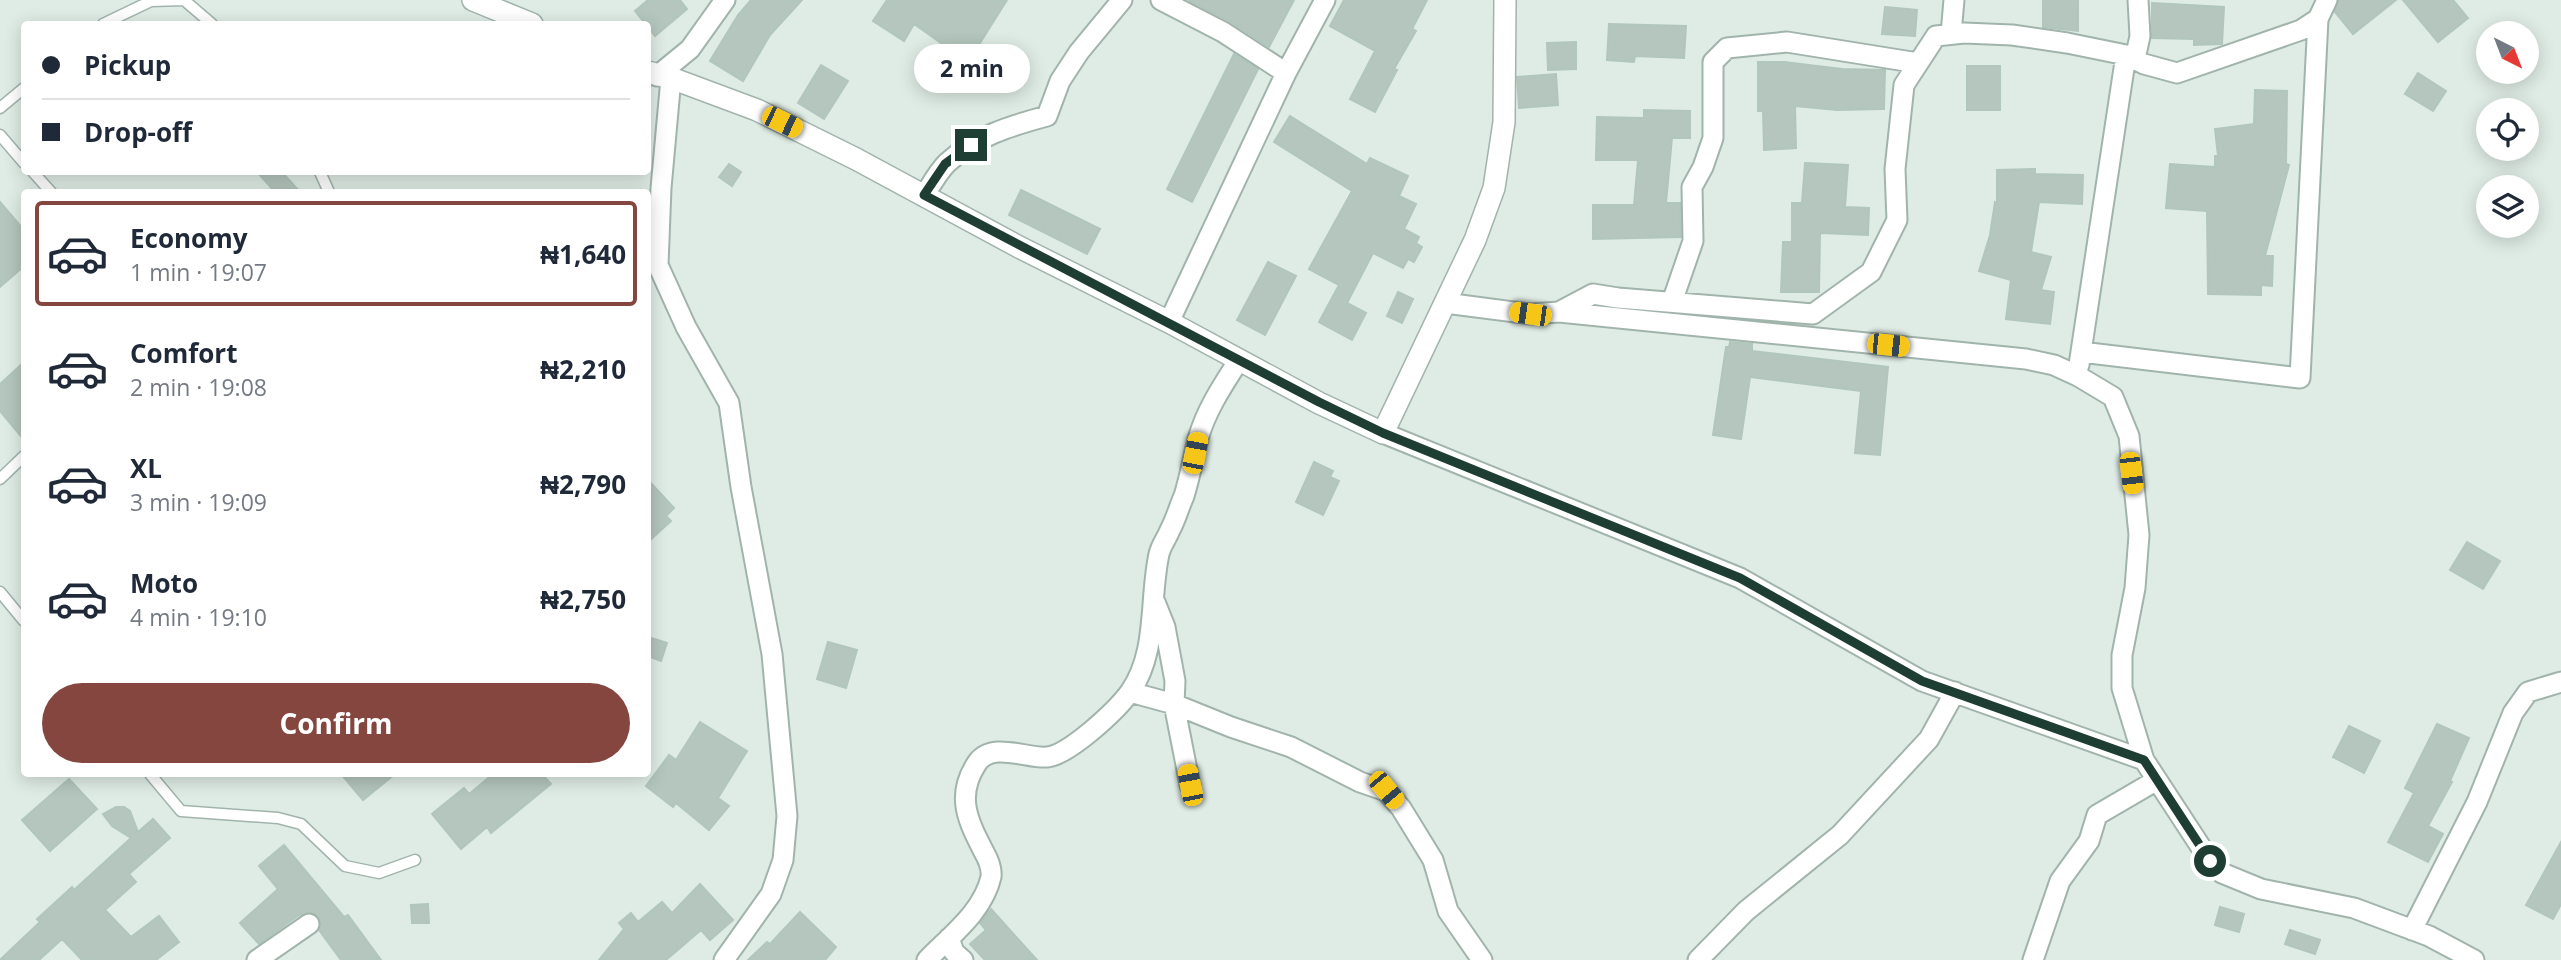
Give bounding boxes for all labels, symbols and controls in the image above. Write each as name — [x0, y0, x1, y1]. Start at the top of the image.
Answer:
north arrow — [2476, 21, 2539, 84]
map controls — [2476, 21, 2539, 238]
callout: 2 min — [913, 44, 1029, 92]
text: Pickup — [84, 47, 171, 83]
text: 2 min — [940, 52, 1004, 84]
button: locate — [2476, 98, 2539, 161]
car — [759, 103, 806, 141]
text: Drop-off — [84, 114, 192, 150]
route end — [955, 129, 987, 161]
button: layers — [2476, 175, 2539, 238]
text: Economy — [130, 220, 248, 256]
icon: car — [46, 222, 109, 285]
text: ₦1,640 — [540, 236, 626, 272]
text: 1 min · 19:07 — [130, 256, 267, 288]
car — [1508, 301, 1553, 327]
car — [1867, 332, 1910, 358]
text: Comfort — [130, 335, 237, 371]
icon: car — [46, 337, 109, 400]
text: ₦2,210 — [540, 351, 626, 387]
text: 2 min · 19:08 — [130, 371, 267, 403]
car — [1181, 430, 1210, 476]
text: XL — [130, 450, 162, 486]
car — [2119, 451, 2144, 495]
icon: car — [46, 452, 109, 515]
text: ₦2,790 — [540, 466, 626, 502]
text: 3 min · 19:09 — [130, 486, 267, 518]
text: Moto — [130, 565, 198, 601]
icon: car — [46, 567, 109, 630]
text: ₦2,750 — [540, 581, 626, 617]
text: 4 min · 19:10 — [130, 601, 267, 633]
button: Confirm — [42, 683, 630, 763]
car — [1176, 762, 1205, 808]
car — [1365, 767, 1408, 813]
route start — [2194, 845, 2226, 877]

